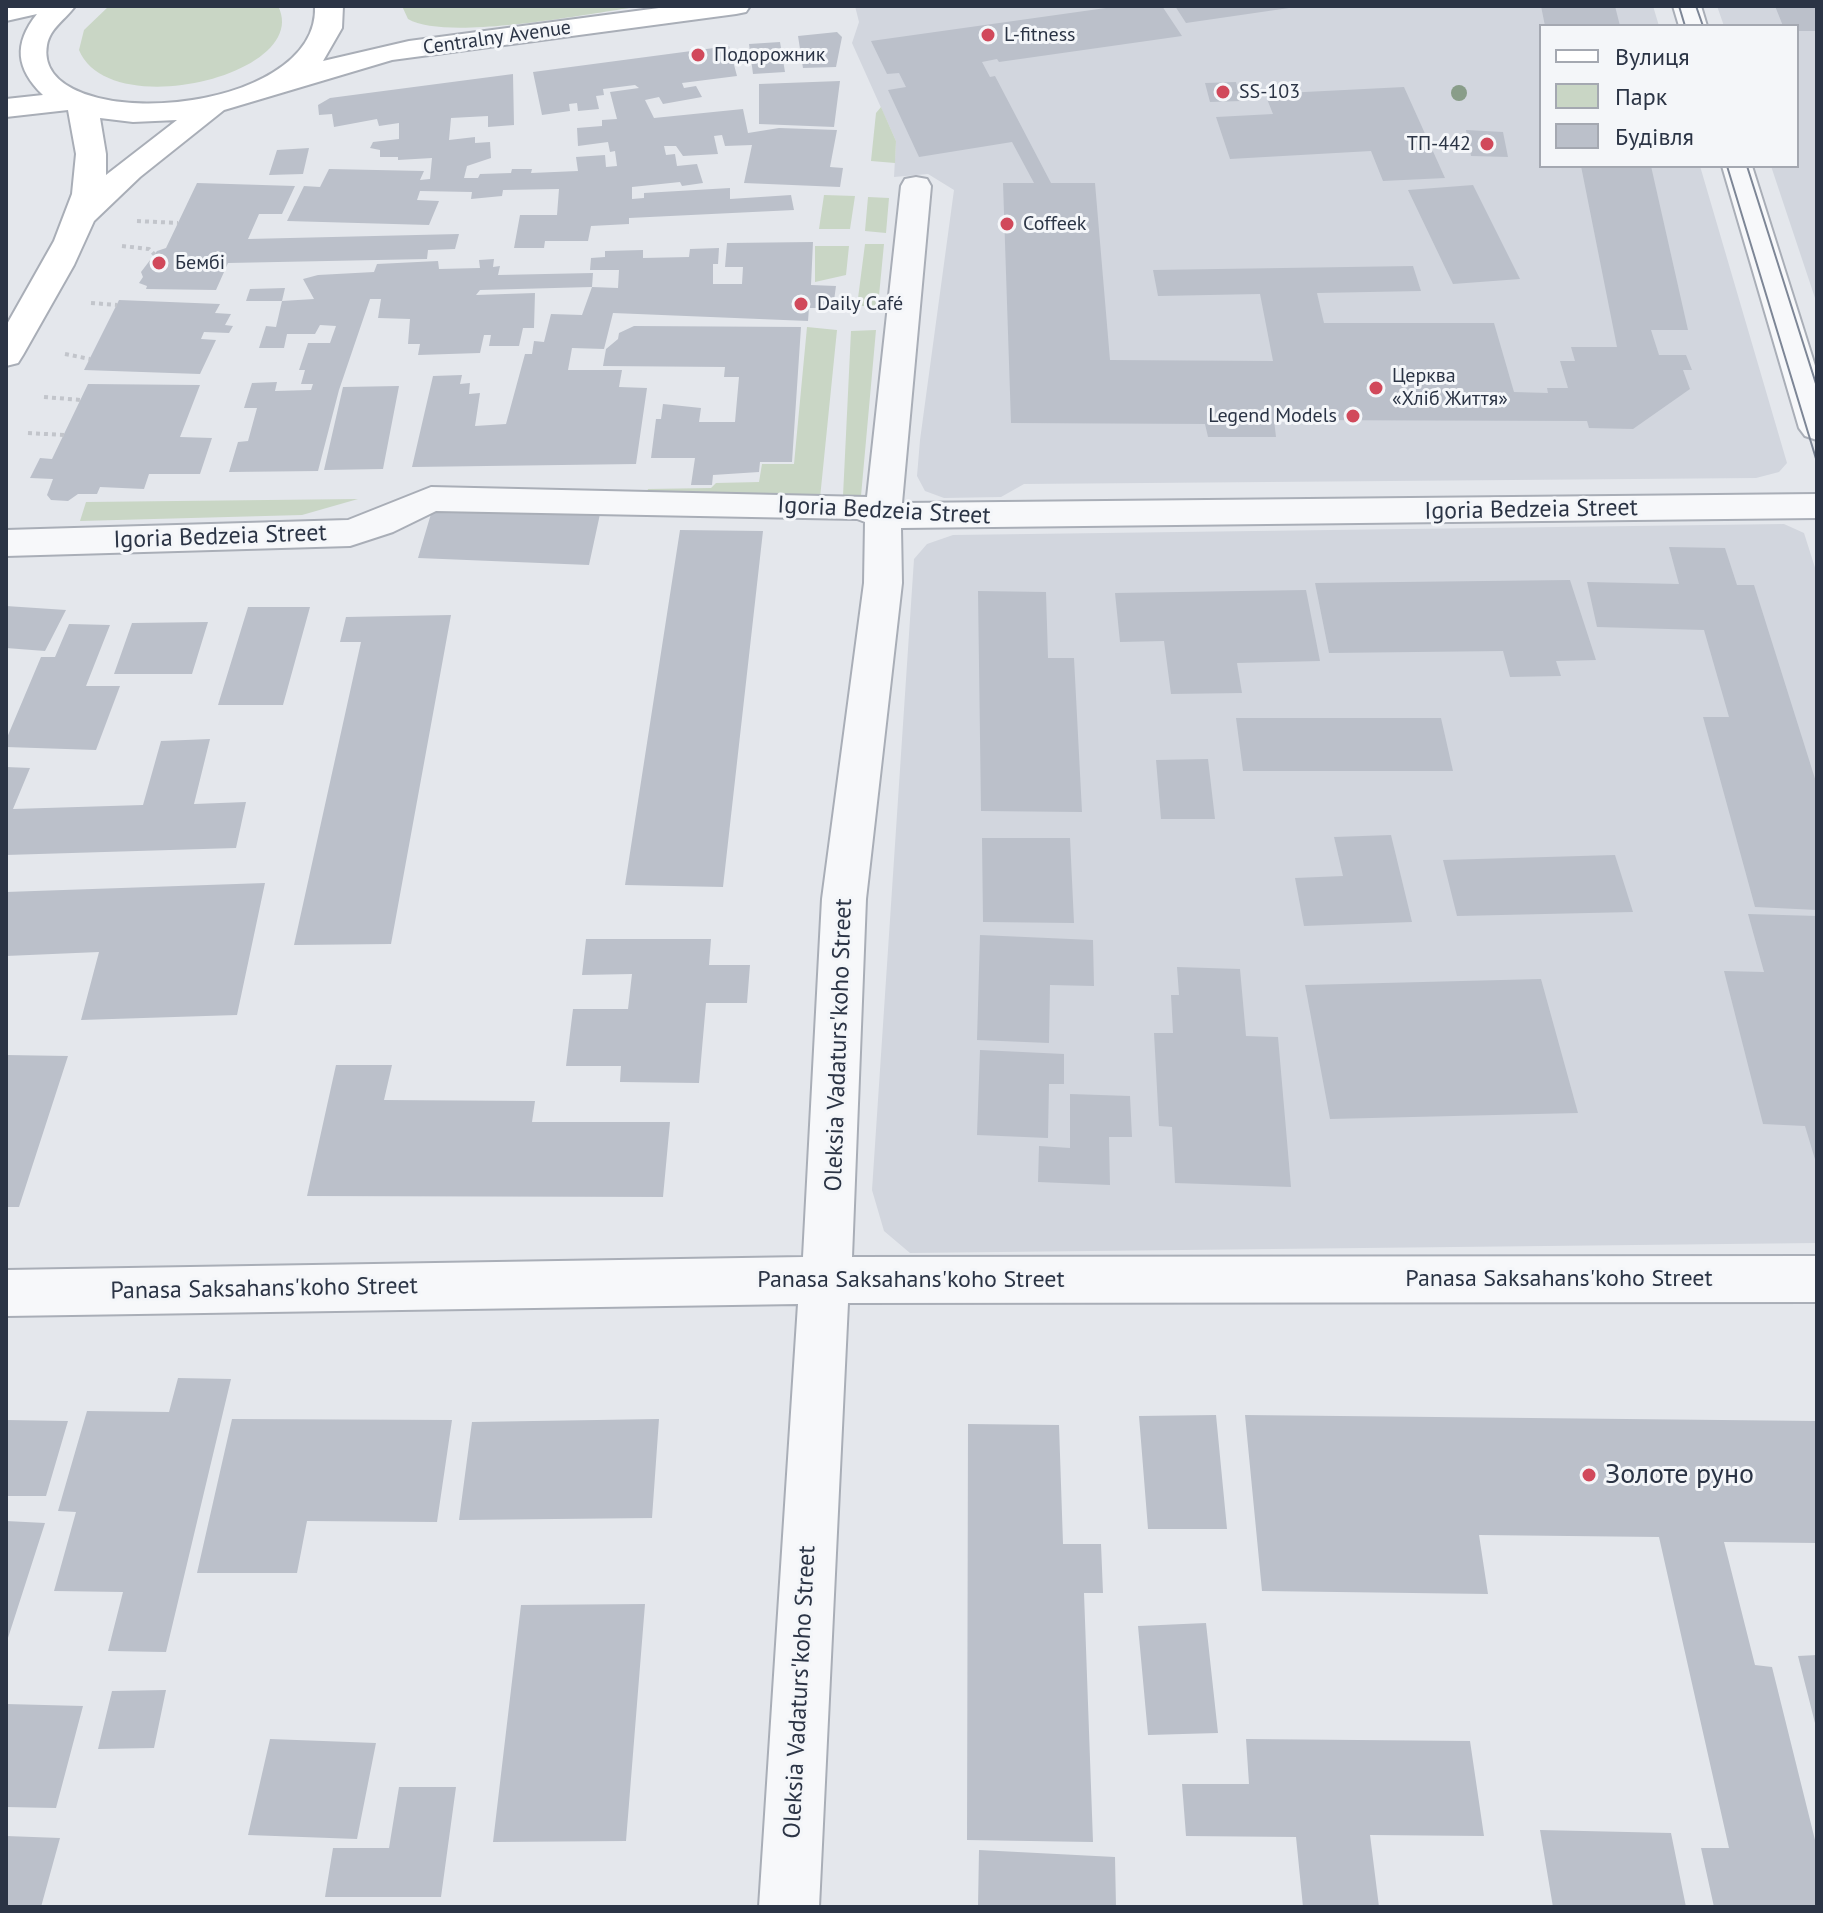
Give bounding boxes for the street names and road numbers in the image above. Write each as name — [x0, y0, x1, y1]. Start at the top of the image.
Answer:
street label: Centralny Avenue — [421, 16, 573, 60]
street label: Igoria Bedzeia Street — [777, 491, 991, 531]
street label: Igoria Bedzeia Street — [1424, 494, 1638, 526]
street label: Igoria Bedzeia Street — [113, 519, 327, 555]
street label: Oleksia Vadaturs'koho Street — [819, 898, 859, 1192]
street label: Panasa Saksahans'koho Street — [1405, 1265, 1713, 1293]
street label: Panasa Saksahans'koho Street — [757, 1266, 1065, 1294]
street label: Panasa Saksahans'koho Street — [110, 1272, 418, 1306]
street label: Oleksia Vadaturs'koho Street — [778, 1545, 822, 1839]

